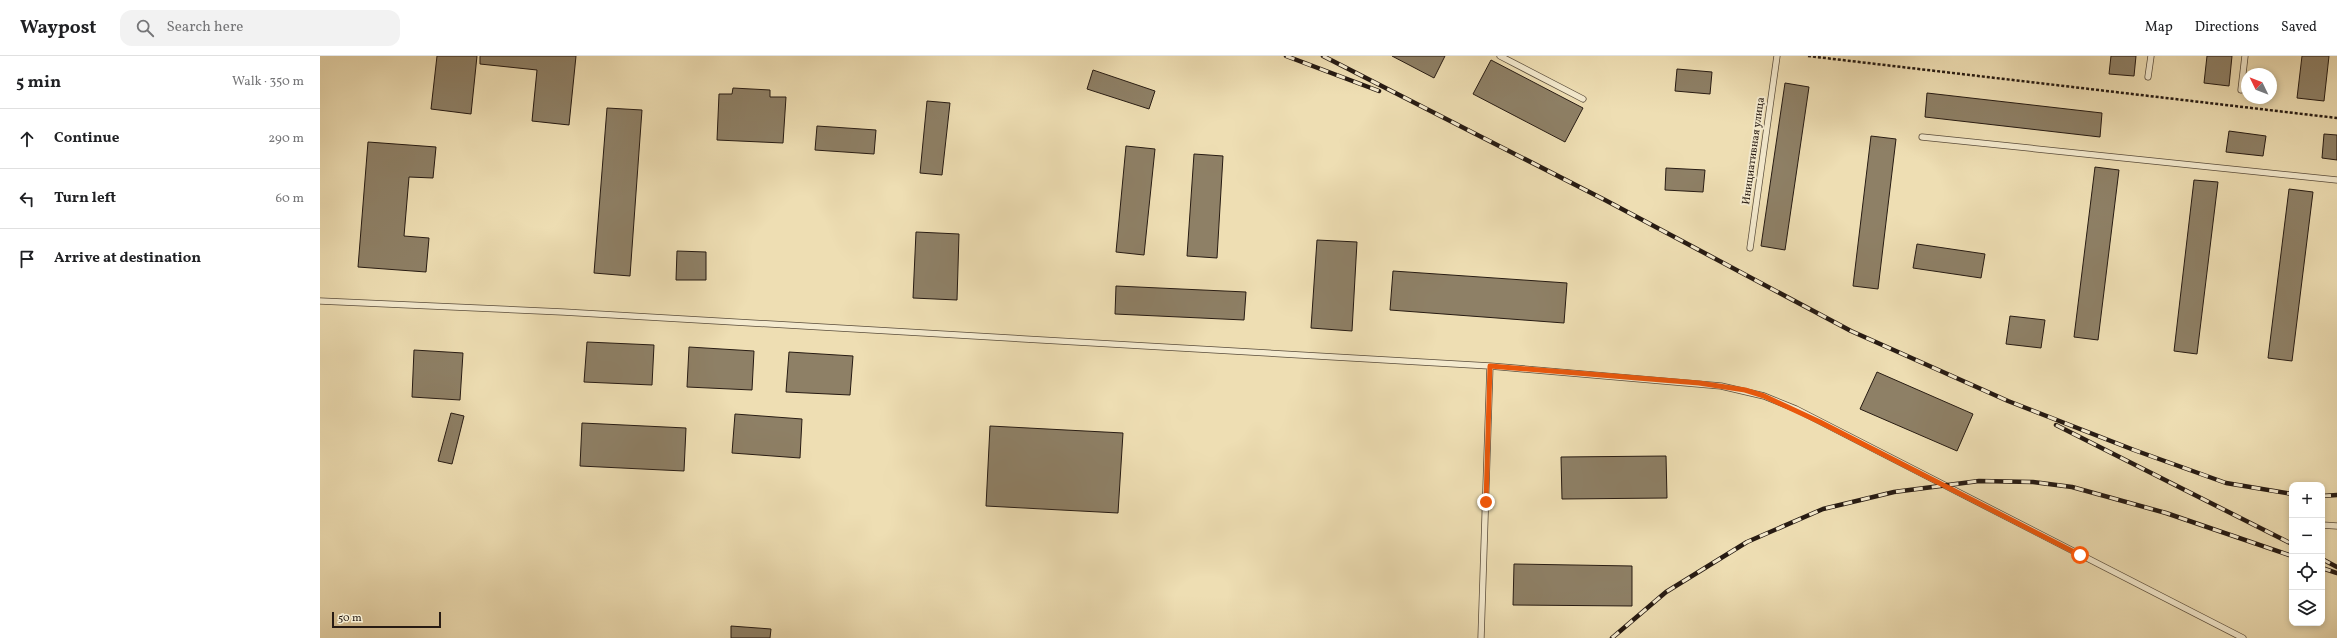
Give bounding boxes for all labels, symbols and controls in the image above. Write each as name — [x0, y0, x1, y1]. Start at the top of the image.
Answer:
search box — [120, 10, 400, 46]
text: Waypost — [20, 15, 96, 41]
icon: search — [134, 17, 156, 39]
text: Search here — [166, 17, 243, 38]
text: Map — [2145, 18, 2173, 37]
text: Directions — [2195, 18, 2259, 37]
text: Saved — [2281, 18, 2317, 37]
north arrow — [2241, 68, 2277, 104]
text: 5 min — [16, 71, 61, 94]
text: Walk · 350 m — [232, 73, 304, 91]
street label: Инициативная улица — [1739, 96, 1769, 206]
icon: ahead — [16, 128, 38, 150]
text: Continue — [54, 128, 119, 149]
text: 290 m — [268, 130, 304, 148]
icon: left — [16, 188, 38, 210]
text: Turn left — [54, 188, 116, 209]
text: 60 m — [276, 190, 304, 208]
icon: arrive — [16, 248, 38, 270]
text: Arrive at destination — [54, 248, 201, 269]
map controls — [2289, 482, 2325, 626]
button: + — [2289, 482, 2325, 518]
route end — [1477, 493, 1495, 511]
button: − — [2289, 518, 2325, 554]
route start — [2071, 546, 2089, 564]
button: locate — [2289, 554, 2325, 590]
button: layers — [2289, 590, 2325, 626]
scale bar — [332, 610, 441, 629]
text: 50 m — [338, 611, 362, 626]

